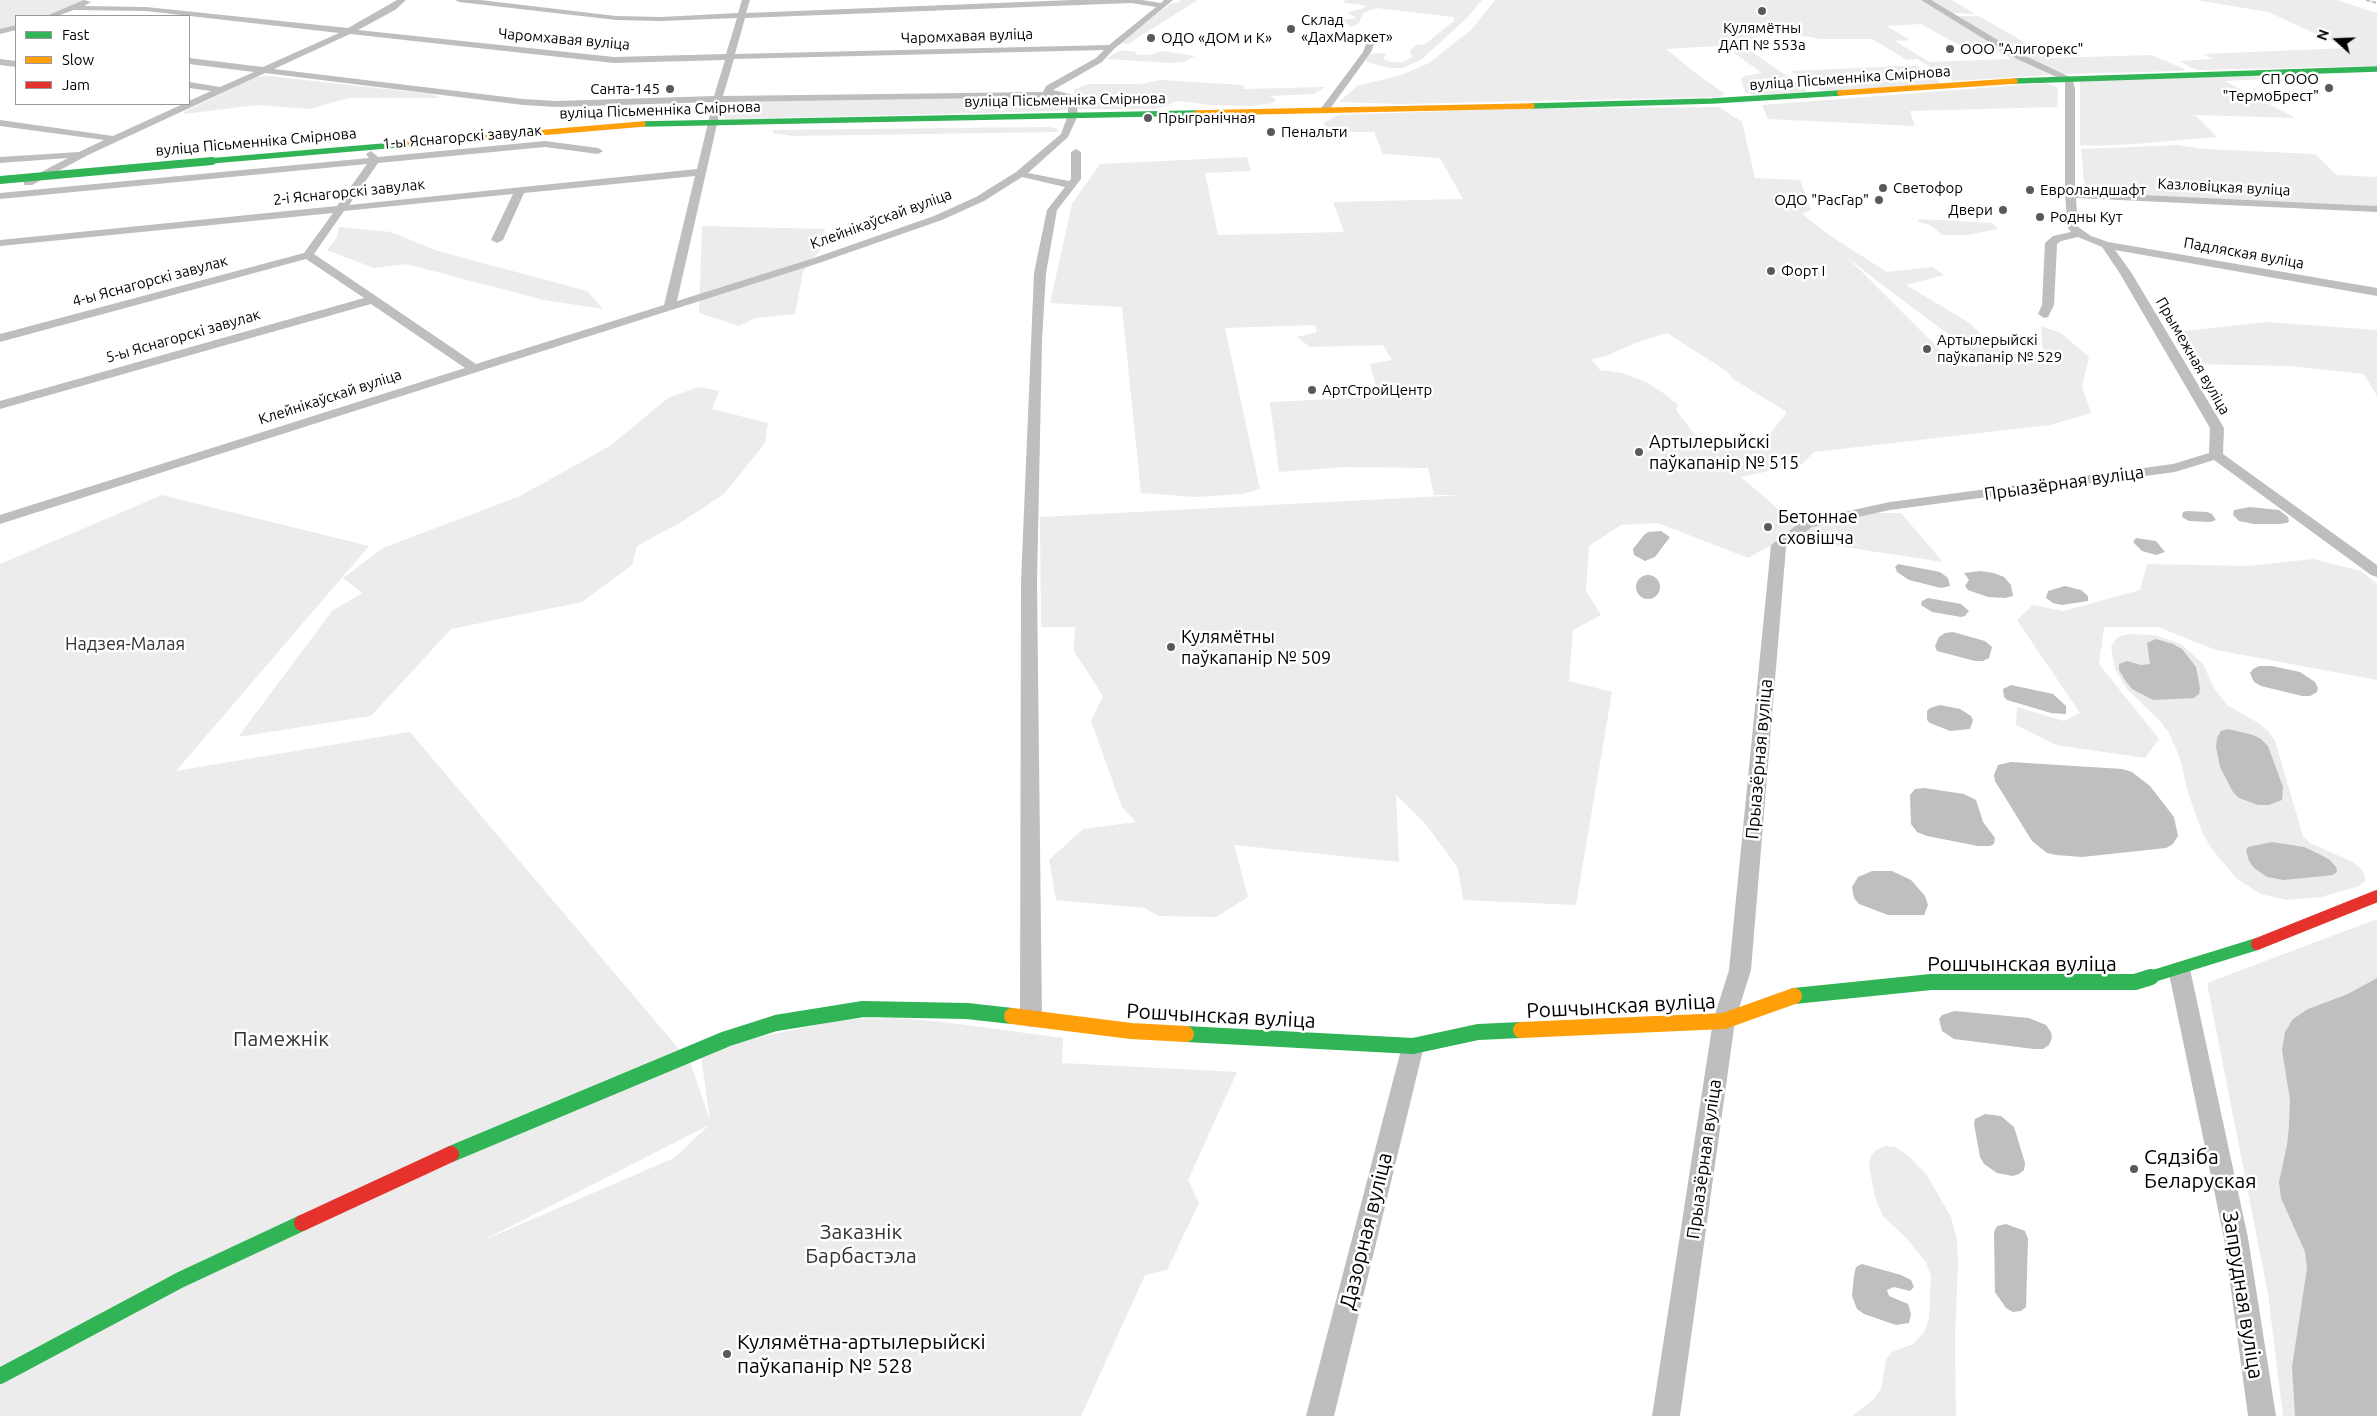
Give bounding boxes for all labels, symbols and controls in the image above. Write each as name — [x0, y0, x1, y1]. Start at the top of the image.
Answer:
marker: Кулямётны ДАП № 553а — [1756, 5, 1768, 17]
place label: Склад «ДахМаркет» — [1301, 11, 1393, 46]
legend — [15, 15, 190, 105]
north arrow — [2312, 15, 2362, 65]
place label: Кулямётны ДАП № 553а — [1718, 19, 1806, 54]
marker: Склад «ДахМаркет» — [1285, 23, 1297, 35]
street label: Чаромхавая вуліца — [497, 24, 631, 54]
street label: Чаромхавая вуліца — [901, 25, 1033, 47]
text: Fast — [62, 26, 89, 43]
text: N — [2314, 27, 2332, 43]
place label: ОДО «ДОМ и К» — [1161, 29, 1272, 47]
marker: ОДО «ДОМ и К» — [1145, 32, 1157, 44]
place label: ООО "Алигорекс" — [1960, 40, 2083, 58]
marker: ООО "Алигорекс" — [1944, 43, 1956, 55]
text: Slow — [62, 51, 94, 68]
street label: вуліца Пісьменніка Смірнова — [1749, 62, 1951, 94]
place label: СП ООО "ТермоБрест" — [2222, 70, 2319, 105]
text: Jam — [62, 76, 90, 93]
place label: Санта-145 — [590, 80, 660, 98]
marker: СП ООО "ТермоБрест" — [2323, 82, 2335, 94]
marker: Санта-145 — [664, 83, 676, 95]
street label: вуліца Пісьменніка Смірнова — [964, 89, 1166, 111]
street label: вуліца Пісьменніка Смірнова — [559, 97, 761, 123]
place label: Прыгранічная — [1158, 109, 1256, 127]
marker: Прыгранічная — [1142, 112, 1154, 124]
street label: 1-ы Яснагорскі завулак — [382, 121, 542, 153]
place label: Пенальти — [1281, 123, 1348, 141]
street label: вуліца Пісьменніка Смірнова — [155, 124, 357, 160]
marker: Пенальти — [1265, 126, 1277, 138]
street label: 2-і Яснагорскі завулак — [272, 175, 426, 209]
street label: Казловіцкая вуліца — [2157, 175, 2291, 199]
place label: Светофор — [1893, 179, 1963, 197]
place label: Евроландшафт — [2040, 181, 2146, 199]
marker: Светофор — [1877, 182, 1889, 194]
marker: Евроландшафт — [2024, 184, 2036, 196]
street label: Клейнікаўскай вуліца — [808, 185, 954, 253]
place label: ОДО "РасГар" — [1774, 191, 1869, 209]
marker: ОДО "РасГар" — [1873, 194, 1885, 206]
place label: Двери — [1948, 201, 1993, 219]
marker: Двери — [1997, 204, 2009, 216]
place label: Родны Кут — [2050, 208, 2123, 226]
marker: Родны Кут — [2034, 211, 2046, 223]
street label: Падляская вуліца — [2182, 234, 2306, 272]
street label: 4-ы Яснагорскі завулак — [70, 252, 230, 310]
place label: Форт I — [1781, 262, 1825, 280]
marker: Форт I — [1765, 265, 1777, 277]
street label: Прымежная вуліца — [2152, 294, 2234, 418]
street label: 5-ы Яснагорскі завулак — [104, 305, 262, 367]
place label: Артылерыйскі паўкапанір № 529 — [1937, 331, 2062, 366]
marker: Артылерыйскі паўкапанір № 529 — [1921, 343, 1933, 355]
street label: Клейнікаўскай вуліца — [256, 365, 404, 429]
place label: АртСтройЦентр — [1322, 381, 1432, 399]
marker: АртСтройЦентр — [1306, 384, 1318, 396]
place label: Артылерыйскі паўкапанір № 515 — [1649, 431, 1799, 474]
marker: Артылерыйскі паўкапанір № 515 — [1633, 446, 1645, 458]
street label: Прыазёрная вуліца — [1983, 461, 2145, 505]
place label: Бетоннае сховішча — [1778, 506, 1858, 548]
marker: Бетоннае сховішча — [1762, 521, 1774, 533]
place label: Кулямётны паўкапанір № 509 — [1181, 626, 1331, 669]
park label: Надзея-Малая — [65, 633, 185, 655]
marker: Кулямётны паўкапанір № 509 — [1165, 641, 1177, 653]
street label: Прыазёрная вуліца — [1741, 678, 1777, 840]
street label: Рошчынская вуліца — [1927, 951, 2117, 977]
street label: Рошчынская вуліца — [1526, 988, 1716, 1024]
street label: Рошчынская вуліца — [1126, 998, 1316, 1034]
park label: Памежнік — [233, 1026, 329, 1052]
street label: Прыазёрная вуліца — [1682, 1078, 1726, 1240]
place label: Сядзіба Беларуская — [2144, 1144, 2257, 1194]
street label: Дазорная вуліца — [1334, 1150, 1398, 1312]
marker: Сядзіба Беларуская — [2128, 1163, 2140, 1175]
street label: Запрудная вуліца — [2217, 1209, 2269, 1381]
park label: Заказнік Барбастэла — [805, 1219, 917, 1269]
place label: Кулямётна-артылерыйскі паўкапанір № 528 — [737, 1329, 986, 1379]
marker: Кулямётна-артылерыйскі паўкапанір № 528 — [721, 1348, 733, 1360]

